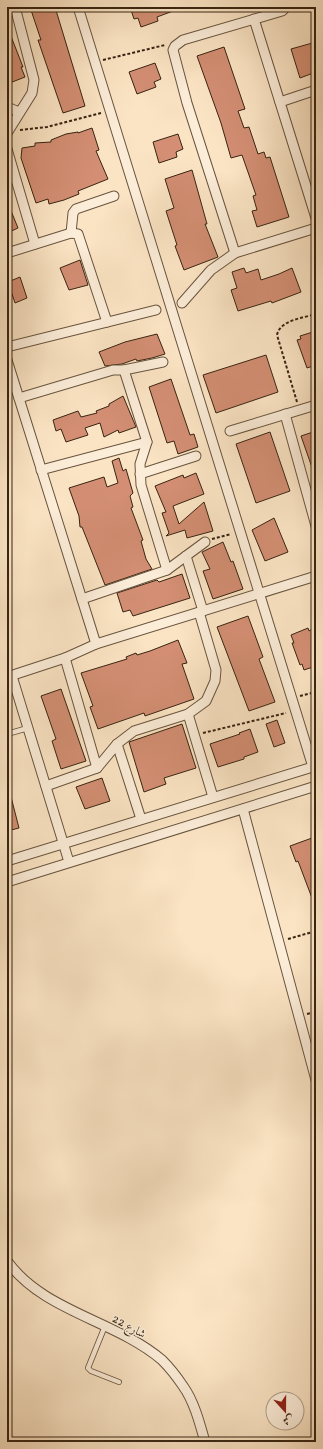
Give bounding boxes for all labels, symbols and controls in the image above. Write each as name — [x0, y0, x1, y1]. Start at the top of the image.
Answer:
street label: شارع 22 — [108, 1311, 148, 1344]
north arrow — [265, 1391, 305, 1431]
text: ش — [280, 1410, 296, 1428]

